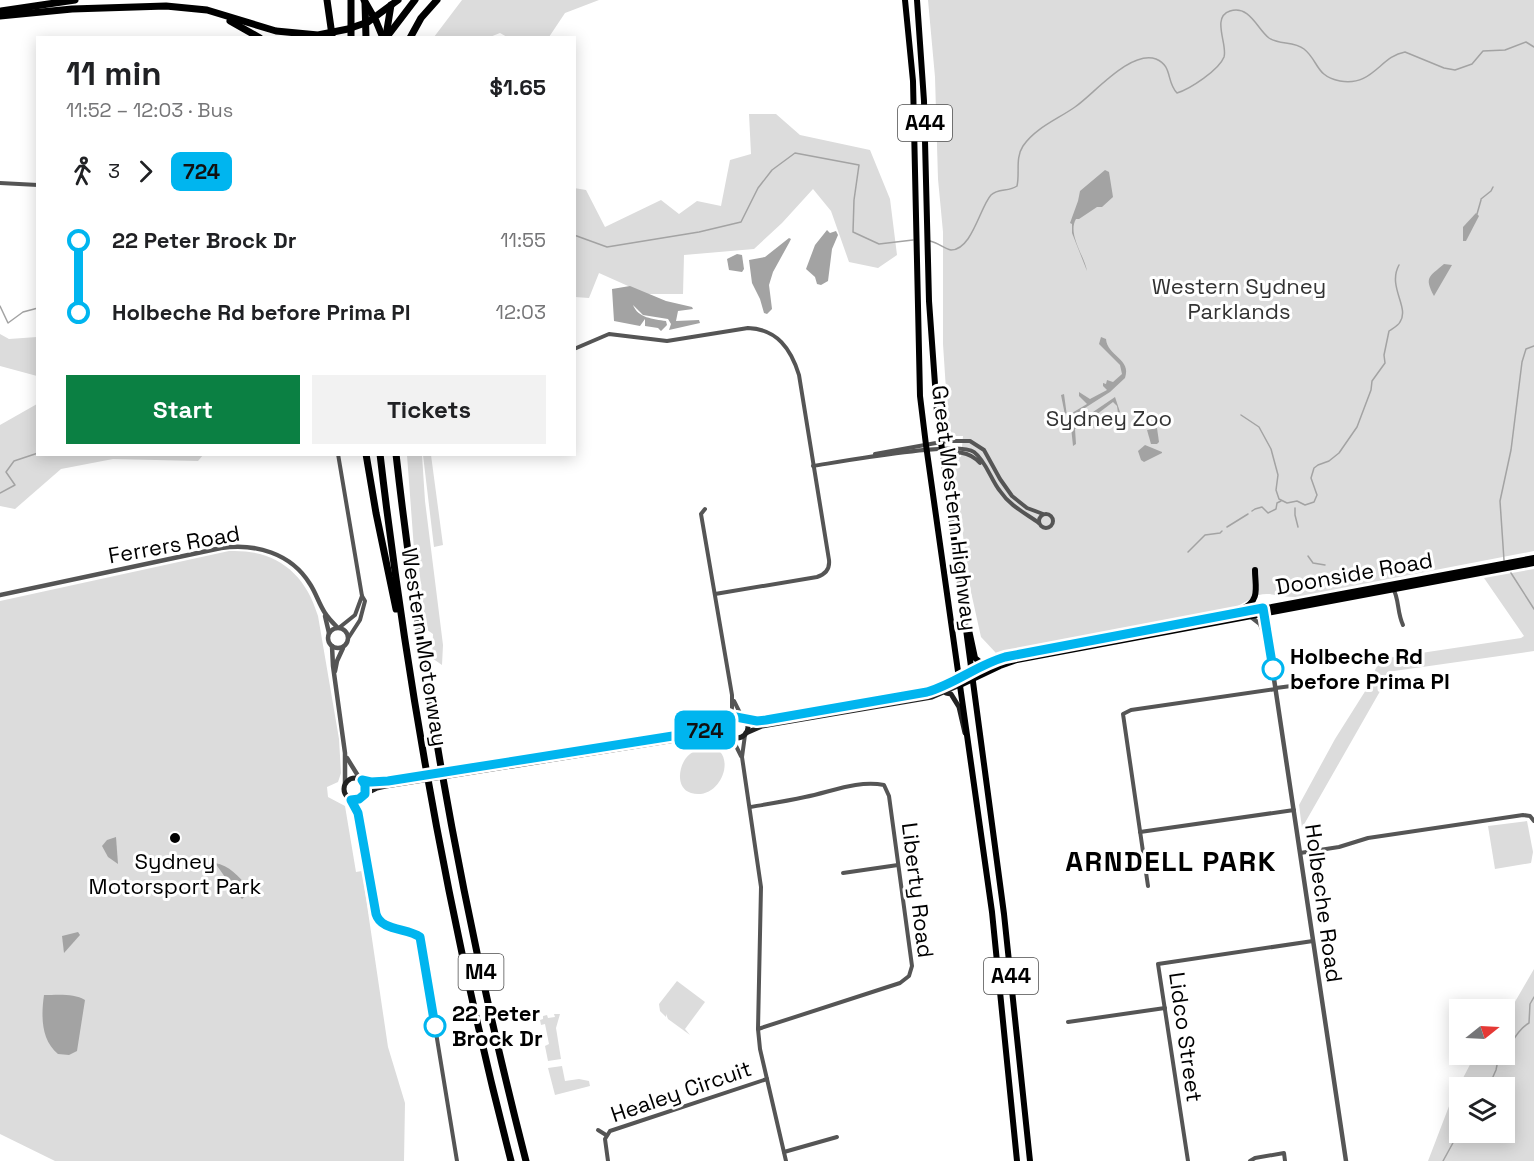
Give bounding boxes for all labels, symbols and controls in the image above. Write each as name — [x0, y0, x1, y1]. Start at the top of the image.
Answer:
text: 11 min — [66, 53, 162, 95]
text: $1.65 — [490, 73, 546, 101]
text: 11:52 – 12:03 · Bus — [66, 97, 233, 123]
road number: A44 — [898, 105, 952, 141]
icon: walk — [66, 155, 99, 188]
icon: forward — [129, 155, 162, 188]
text: 3 — [108, 158, 120, 184]
text: 724 — [183, 158, 220, 185]
text: 22 Peter Brock Dr — [112, 226, 296, 254]
text: 11:55 — [500, 227, 546, 253]
park label: Western Sydney Parklands — [1152, 272, 1326, 325]
text: Holbeche Rd before Prima Pl — [112, 298, 411, 326]
text: 12:03 — [496, 299, 546, 325]
button: Start — [66, 375, 300, 444]
button: Tickets — [312, 375, 546, 444]
street label: Great Western Highway — [926, 384, 984, 632]
park label: Sydney Zoo — [1046, 404, 1172, 432]
street label: Ferrers Road — [106, 519, 242, 569]
street label: Doonside Road — [1273, 545, 1435, 601]
street label: Western Motorway — [395, 546, 455, 748]
place label: Holbeche Rd before Prima Pl — [1290, 642, 1450, 695]
marker: Holbeche Rd before Prima Pl — [1262, 658, 1284, 680]
line badge: 724 — [670, 710, 740, 750]
text: 724 — [686, 717, 724, 744]
street label: Liberty Road — [896, 821, 940, 959]
street label: Holbeche Road — [1299, 822, 1349, 984]
marker: Sydney Motorsport Park — [168, 831, 182, 845]
district label: ARNDELL PARK — [1065, 843, 1277, 879]
place label: Sydney Motorsport Park — [89, 847, 262, 900]
road number: M4 — [458, 954, 504, 990]
road number: A44 — [984, 958, 1038, 994]
street label: Lidco Street — [1163, 970, 1209, 1104]
place label: 22 Peter Brock Dr — [452, 999, 543, 1052]
north arrow — [1449, 999, 1515, 1065]
map controls — [1449, 999, 1515, 1143]
marker: 22 Peter Brock Dr — [424, 1015, 446, 1037]
street label: Healey Circuit — [607, 1054, 755, 1128]
button: layers — [1449, 1077, 1515, 1143]

